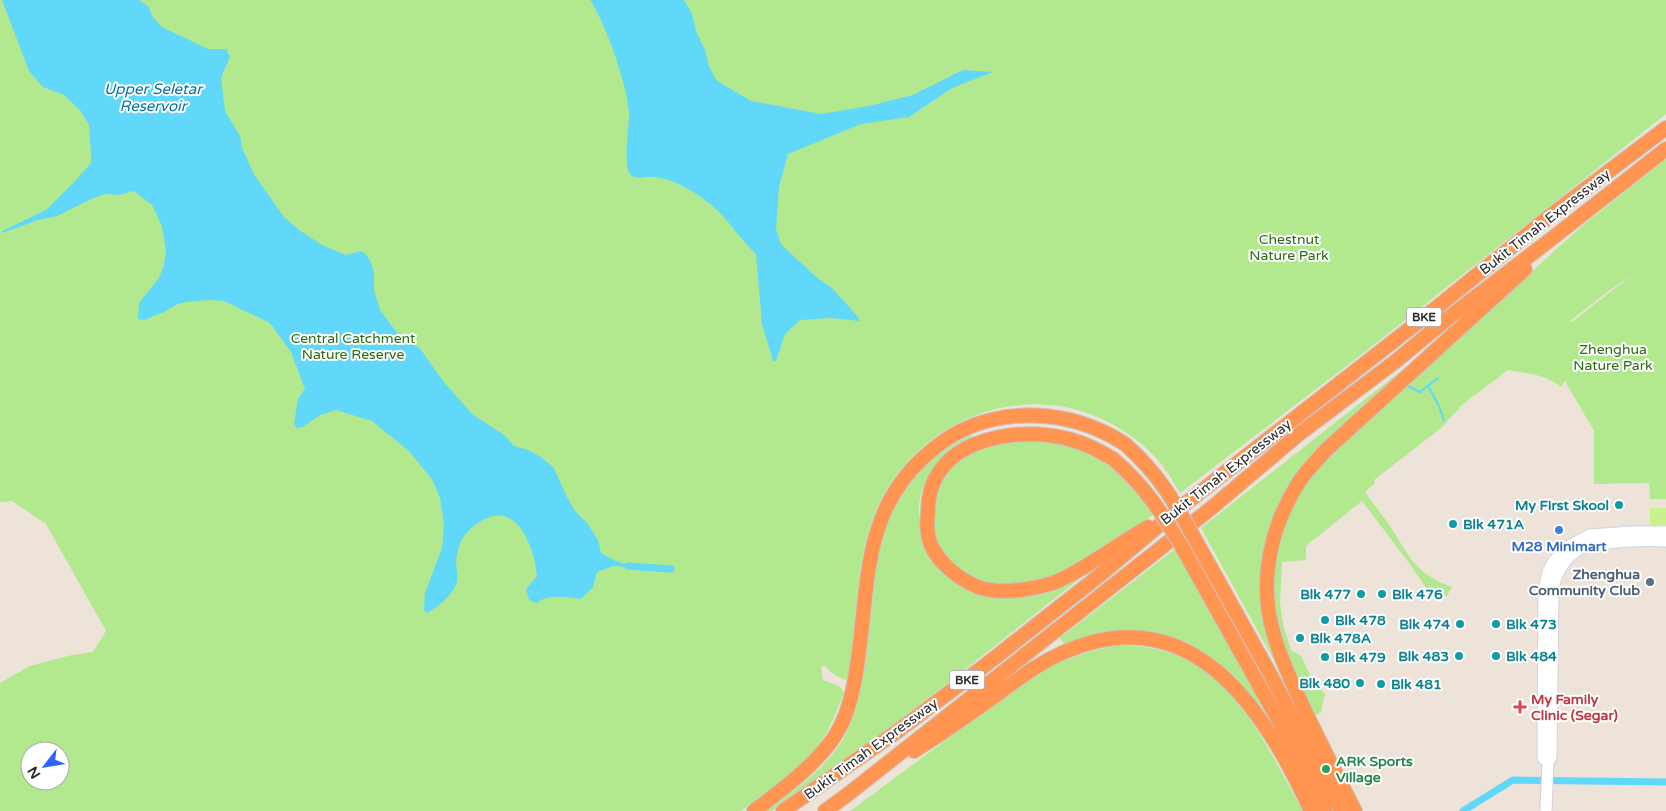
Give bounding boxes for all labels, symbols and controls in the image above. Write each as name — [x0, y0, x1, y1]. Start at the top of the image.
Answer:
water label: Upper Seletar Reservoir — [104, 80, 204, 115]
street label: Bukit Timah Expressway — [1476, 165, 1614, 278]
park label: Chestnut Nature Park — [1249, 231, 1329, 264]
road number: BKE — [1406, 308, 1442, 326]
park label: Central Catchment Nature Reserve — [291, 330, 416, 363]
park label: Zhenghua Nature Park — [1573, 341, 1653, 374]
street label: Bukit Timah Expressway — [1157, 415, 1295, 528]
place label: My First Skool — [1515, 497, 1609, 514]
marker: My First Skool — [1613, 499, 1625, 511]
place label: Blk 471A — [1463, 516, 1525, 533]
marker: Blk 471A — [1447, 518, 1459, 530]
marker: M28 Minimart — [1553, 524, 1565, 536]
place label: M28 Minimart — [1511, 538, 1607, 555]
place label: Zhenghua Community Club — [1529, 566, 1640, 599]
marker: Zhenghua Community Club — [1644, 576, 1656, 588]
place label: Blk 477 — [1300, 586, 1351, 603]
place label: Blk 476 — [1392, 586, 1443, 603]
marker: Blk 477 — [1355, 588, 1367, 600]
marker: Blk 476 — [1376, 588, 1388, 600]
place label: Blk 478 — [1335, 612, 1386, 629]
marker: Blk 478 — [1319, 614, 1331, 626]
place label: Blk 474 — [1399, 616, 1450, 633]
place label: Blk 473 — [1506, 616, 1557, 633]
marker: Blk 474 — [1454, 618, 1466, 630]
marker: Blk 473 — [1490, 618, 1502, 630]
place label: Blk 478A — [1310, 630, 1372, 647]
marker: Blk 478A — [1294, 632, 1306, 644]
place label: Blk 483 — [1398, 648, 1449, 665]
place label: Blk 484 — [1506, 648, 1557, 665]
place label: Blk 479 — [1335, 649, 1386, 666]
marker: Blk 483 — [1453, 650, 1465, 662]
marker: Blk 484 — [1490, 650, 1502, 662]
marker: Blk 479 — [1319, 651, 1331, 663]
road number: BKE — [950, 670, 984, 690]
place label: Blk 480 — [1299, 675, 1350, 692]
place label: Blk 481 — [1391, 676, 1442, 693]
marker: Blk 480 — [1354, 677, 1366, 689]
marker: Blk 481 — [1375, 678, 1387, 690]
place label: My Family Clinic (Segar) — [1531, 691, 1618, 724]
street label: Bukit Timah Expressway — [801, 695, 942, 803]
marker: My Family Clinic (Segar) — [1513, 700, 1527, 714]
north arrow — [20, 741, 70, 791]
place label: ARK Sports Village — [1336, 753, 1413, 786]
text: N — [24, 763, 44, 782]
marker: ARK Sports Village — [1320, 763, 1332, 775]

